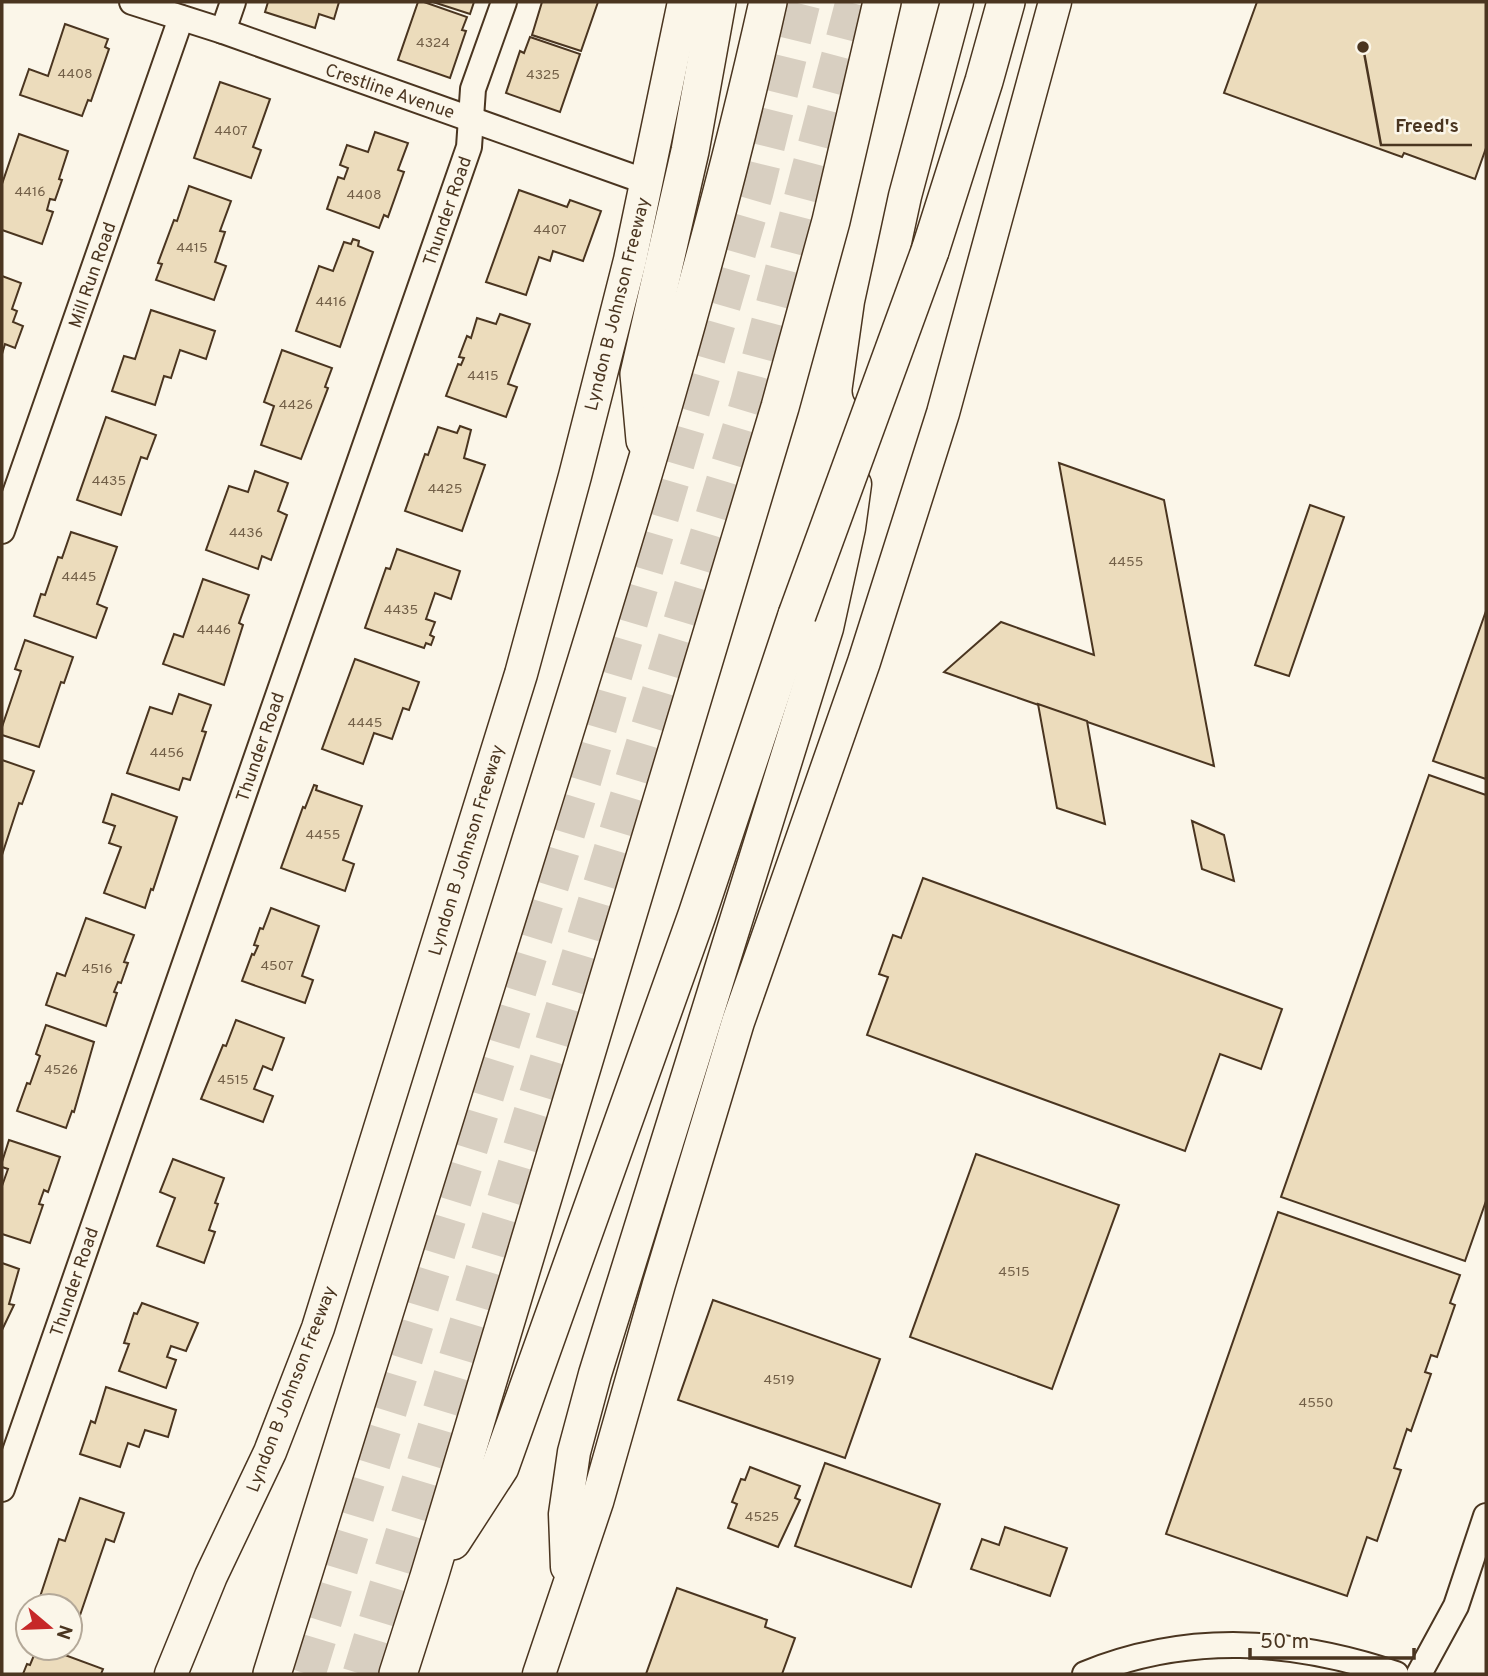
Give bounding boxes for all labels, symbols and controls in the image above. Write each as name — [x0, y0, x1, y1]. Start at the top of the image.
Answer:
house number: 4324 — [416, 35, 450, 52]
street label: Crestline Avenue — [322, 59, 457, 125]
house number: 4408 — [58, 66, 92, 83]
house number: 4325 — [526, 67, 560, 84]
callout: Freed's — [1381, 105, 1472, 145]
text: Freed's — [1395, 115, 1459, 139]
house number: 4407 — [214, 123, 248, 140]
street label: Thunder Road — [419, 154, 478, 269]
house number: 4416 — [15, 184, 45, 201]
house number: 4408 — [347, 187, 381, 204]
street label: Lyndon B Johnson Freeway — [581, 195, 656, 414]
street label: Mill Run Road — [65, 219, 122, 332]
house number: 4407 — [533, 222, 567, 239]
house number: 4415 — [176, 240, 208, 257]
house number: 4416 — [316, 294, 346, 311]
house number: 4415 — [467, 368, 499, 385]
house number: 4426 — [279, 397, 313, 414]
house number: 4435 — [92, 473, 126, 490]
house number: 4425 — [428, 481, 462, 498]
house number: 4436 — [229, 525, 263, 542]
house number: 4455 — [1109, 554, 1143, 571]
house number: 4445 — [62, 569, 96, 586]
house number: 4435 — [384, 602, 418, 619]
house number: 4446 — [197, 622, 231, 639]
street label: Thunder Road — [232, 690, 291, 805]
house number: 4445 — [348, 715, 382, 732]
street label: Lyndon B Johnson Freeway — [424, 742, 510, 959]
house number: 4456 — [150, 745, 184, 762]
house number: 4455 — [306, 827, 340, 844]
house number: 4507 — [260, 958, 294, 975]
house number: 4516 — [82, 961, 112, 978]
house number: 4526 — [44, 1062, 78, 1079]
house number: 4515 — [217, 1072, 249, 1089]
street label: Thunder Road — [46, 1225, 105, 1340]
house number: 4515 — [998, 1264, 1030, 1281]
street label: Lyndon B Johnson Freeway — [242, 1283, 342, 1496]
house number: 4519 — [764, 1372, 794, 1389]
house number: 4550 — [1298, 1395, 1334, 1412]
house number: 4525 — [745, 1509, 779, 1526]
north arrow — [14, 1592, 84, 1662]
scale bar — [1250, 1616, 1414, 1660]
text: N — [50, 1622, 77, 1642]
text: 50 m — [1260, 1629, 1309, 1656]

